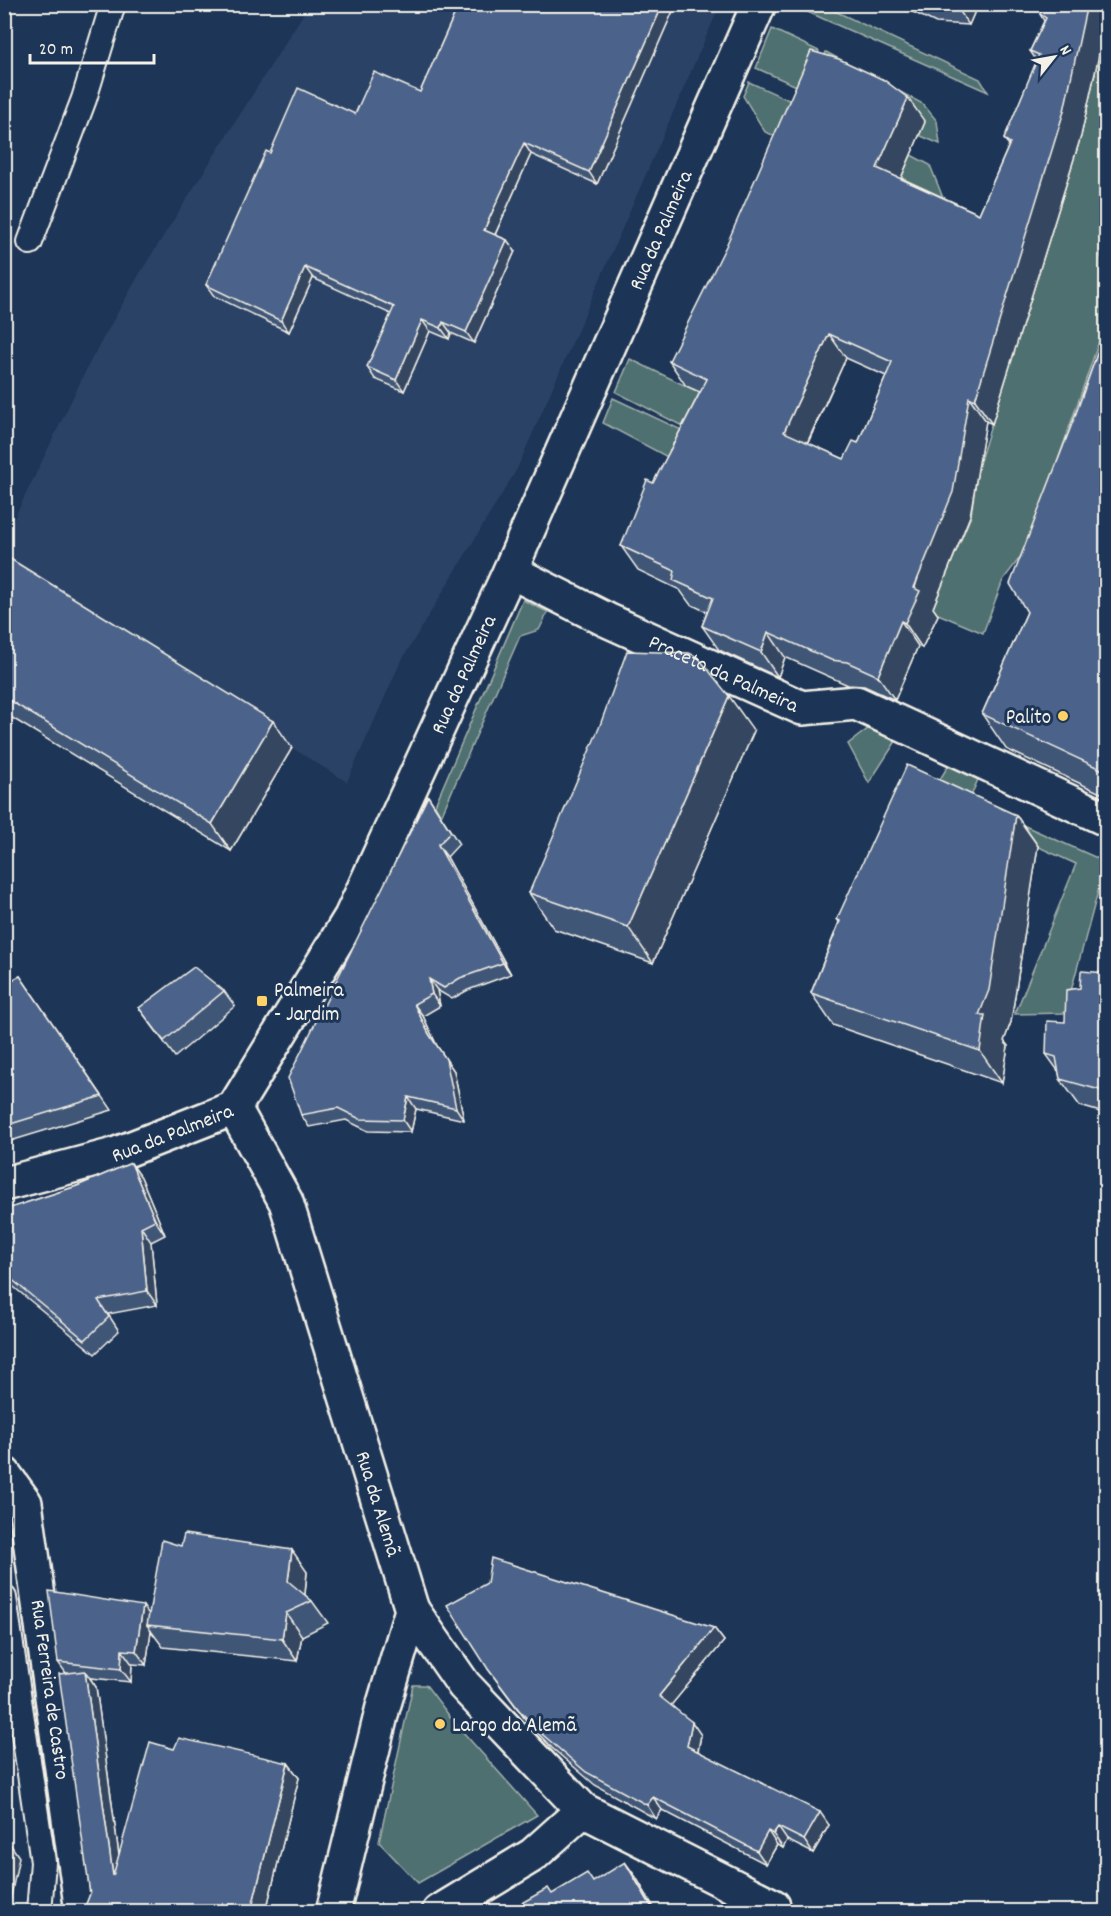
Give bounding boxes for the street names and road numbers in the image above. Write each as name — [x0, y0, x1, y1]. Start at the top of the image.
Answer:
street label: Rua da Palmeira — [623, 165, 703, 296]
street label: Rua da Palmeira — [425, 610, 506, 740]
street label: Praceta da Palmeira — [643, 629, 804, 723]
street label: Rua da Palmeira — [108, 1097, 239, 1172]
street label: Rua da Alemã — [346, 1448, 407, 1561]
street label: Rua Ferreira de Castro — [21, 1598, 75, 1782]

